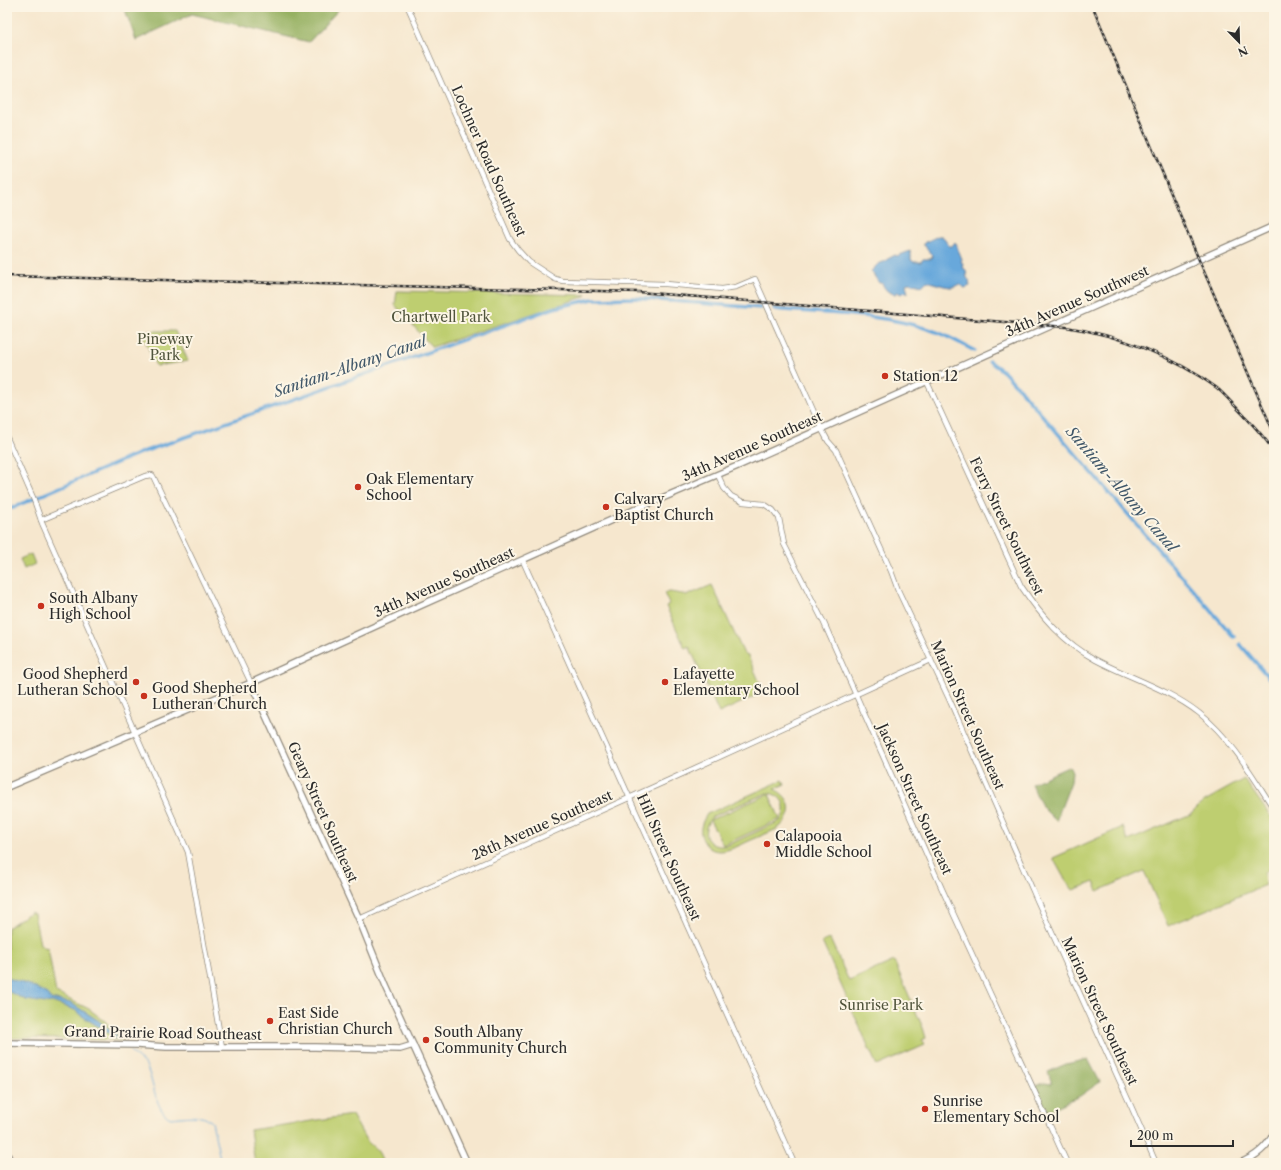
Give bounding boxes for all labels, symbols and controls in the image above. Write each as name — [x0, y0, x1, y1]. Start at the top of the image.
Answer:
north arrow — [1219, 22, 1259, 62]
text: N — [1235, 43, 1250, 60]
street label: Lochner Road Southeast — [447, 83, 531, 239]
street label: 34th Avenue Southwest — [1002, 261, 1152, 341]
park label: Chartwell Park — [391, 308, 492, 326]
park label: Pineway Park — [137, 330, 193, 364]
water label: Santiam-Albany Canal — [270, 330, 431, 401]
place label: Station 12 — [893, 367, 958, 385]
marker: Station 12 — [880, 371, 890, 381]
street label: 34th Avenue Southeast — [679, 407, 825, 485]
water label: Santiam-Albany Canal — [1062, 421, 1183, 557]
street label: Ferry Street Southwest — [966, 454, 1048, 598]
place label: Oak Elementary School — [366, 470, 474, 504]
marker: Oak Elementary School — [353, 482, 363, 492]
place label: Calvary Baptist Church — [614, 490, 714, 524]
marker: Calvary Baptist Church — [601, 502, 611, 512]
street label: 34th Avenue Southeast — [371, 543, 517, 621]
place label: South Albany High School — [49, 589, 138, 623]
marker: South Albany High School — [36, 601, 46, 611]
street label: Marion Street Southeast — [927, 638, 1009, 792]
place label: Good Shepherd Lutheran School — [17, 665, 128, 699]
place label: Lafayette Elementary School — [673, 665, 799, 699]
marker: Good Shepherd Lutheran School — [131, 677, 141, 687]
marker: Lafayette Elementary School — [660, 677, 670, 687]
place label: Good Shepherd Lutheran Church — [152, 679, 267, 713]
marker: Good Shepherd Lutheran Church — [139, 691, 149, 701]
street label: Jackson Street Southeast — [873, 719, 957, 877]
street label: Geary Street Southeast — [284, 739, 362, 885]
street label: 28th Avenue Southeast — [469, 786, 615, 864]
street label: Hill Street Southeast — [633, 791, 705, 923]
place label: Calapooia Middle School — [775, 827, 872, 861]
marker: Calapooia Middle School — [762, 839, 772, 849]
street label: Marion Street Southeast — [1058, 934, 1142, 1088]
park label: Sunrise Park — [839, 996, 924, 1014]
place label: East Side Christian Church — [278, 1004, 393, 1038]
marker: East Side Christian Church — [265, 1016, 275, 1026]
street label: Grand Prairie Road Southeast — [64, 1022, 262, 1044]
place label: South Albany Community Church — [434, 1023, 567, 1057]
marker: South Albany Community Church — [421, 1035, 431, 1045]
place label: Sunrise Elementary School — [933, 1092, 1059, 1126]
marker: Sunrise Elementary School — [920, 1104, 930, 1114]
scale bar — [1131, 1122, 1233, 1148]
text: 200 m — [1137, 1128, 1174, 1143]

